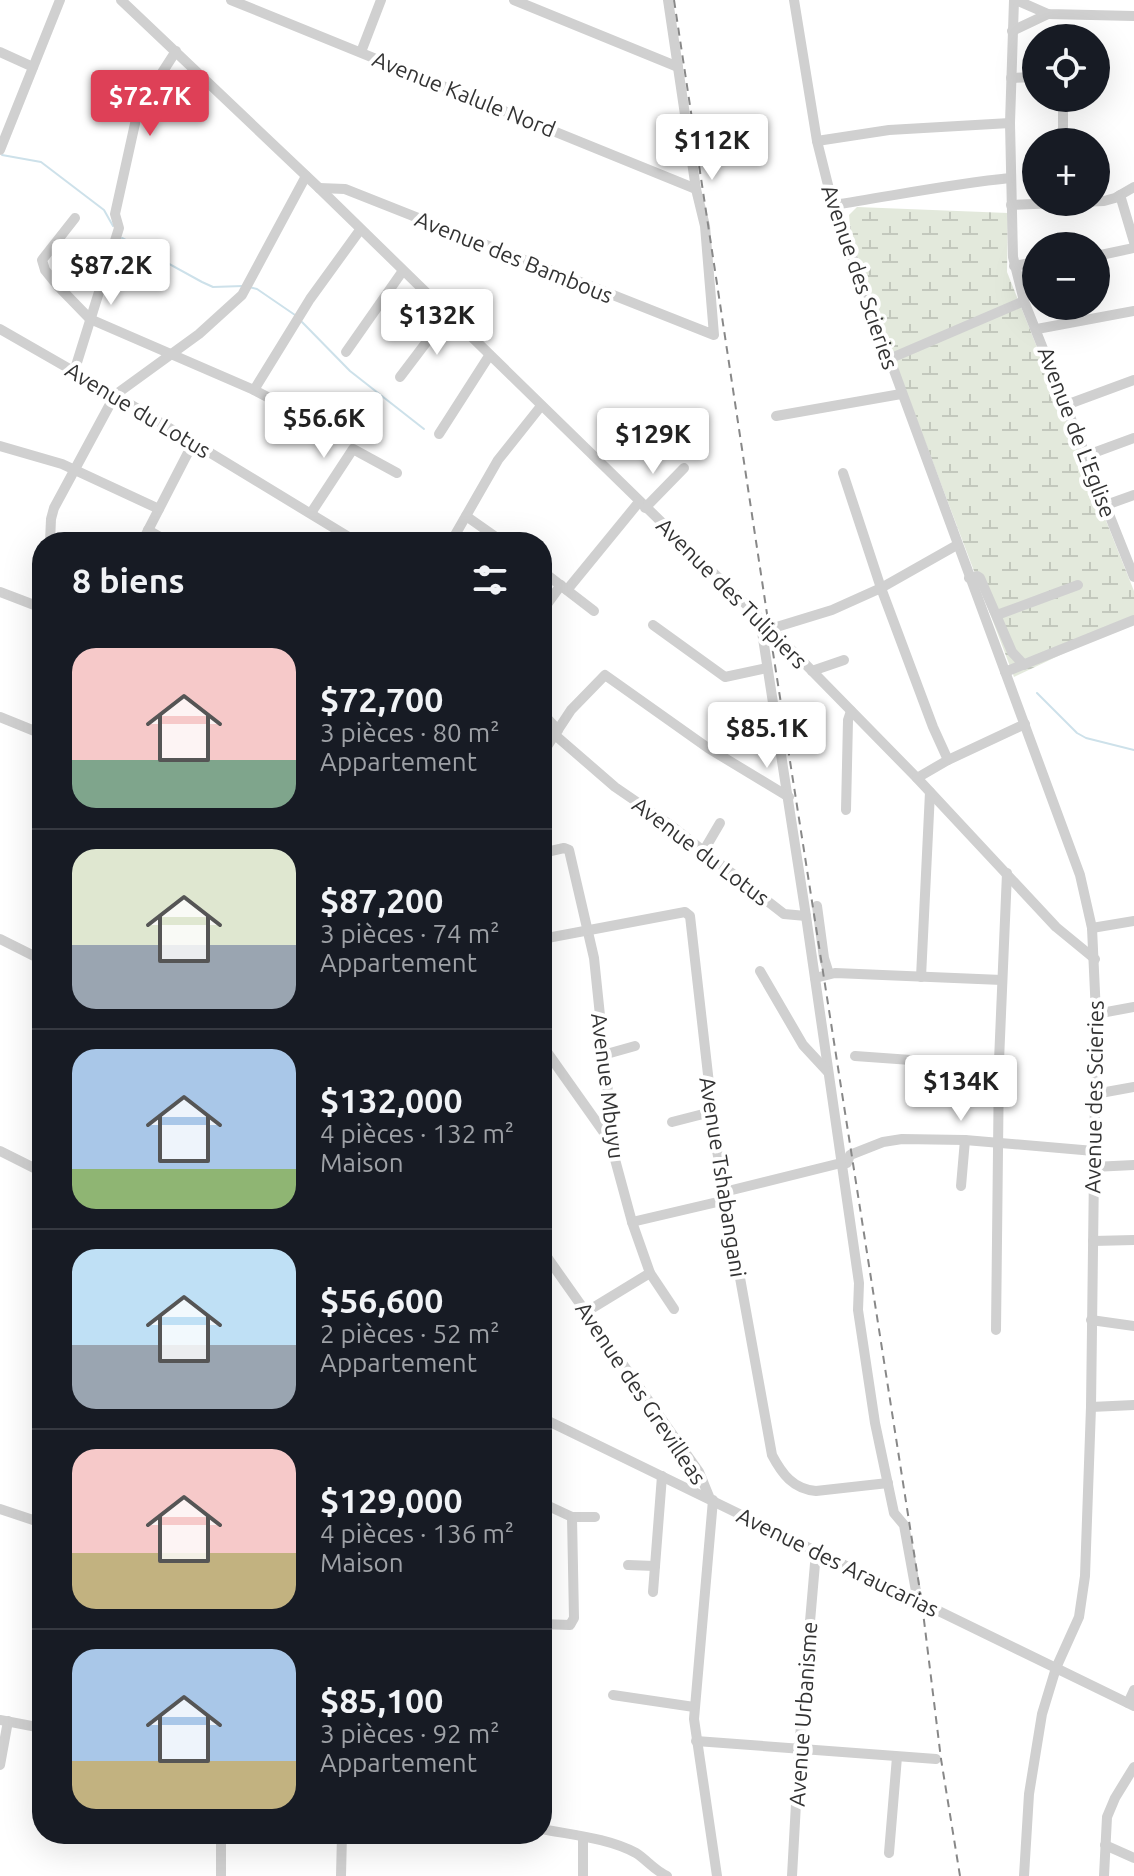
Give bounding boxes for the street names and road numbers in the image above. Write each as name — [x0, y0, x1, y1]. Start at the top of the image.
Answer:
street label: Avenue Kalule Nord — [369, 45, 559, 142]
street label: Avenue des Scieries — [817, 181, 904, 372]
street label: Avenue des Bambous — [412, 205, 617, 308]
street label: Avenue de L'Eglise — [1033, 343, 1122, 521]
street label: Avenue du Lotus — [61, 357, 215, 463]
street label: Avenue des Tulipiers — [652, 512, 813, 673]
street label: Avenue du Lotus — [628, 791, 774, 910]
street label: Avenue des Scieries — [1079, 1000, 1108, 1194]
street label: Avenue Mbuyu — [587, 1012, 630, 1160]
street label: Avenue Tshabangani — [695, 1075, 752, 1279]
street label: Avenue des Grevilleas — [571, 1297, 712, 1489]
street label: Avenue des Araucarias — [733, 1502, 943, 1621]
street label: Avenue Urbanisme — [784, 1621, 821, 1807]

